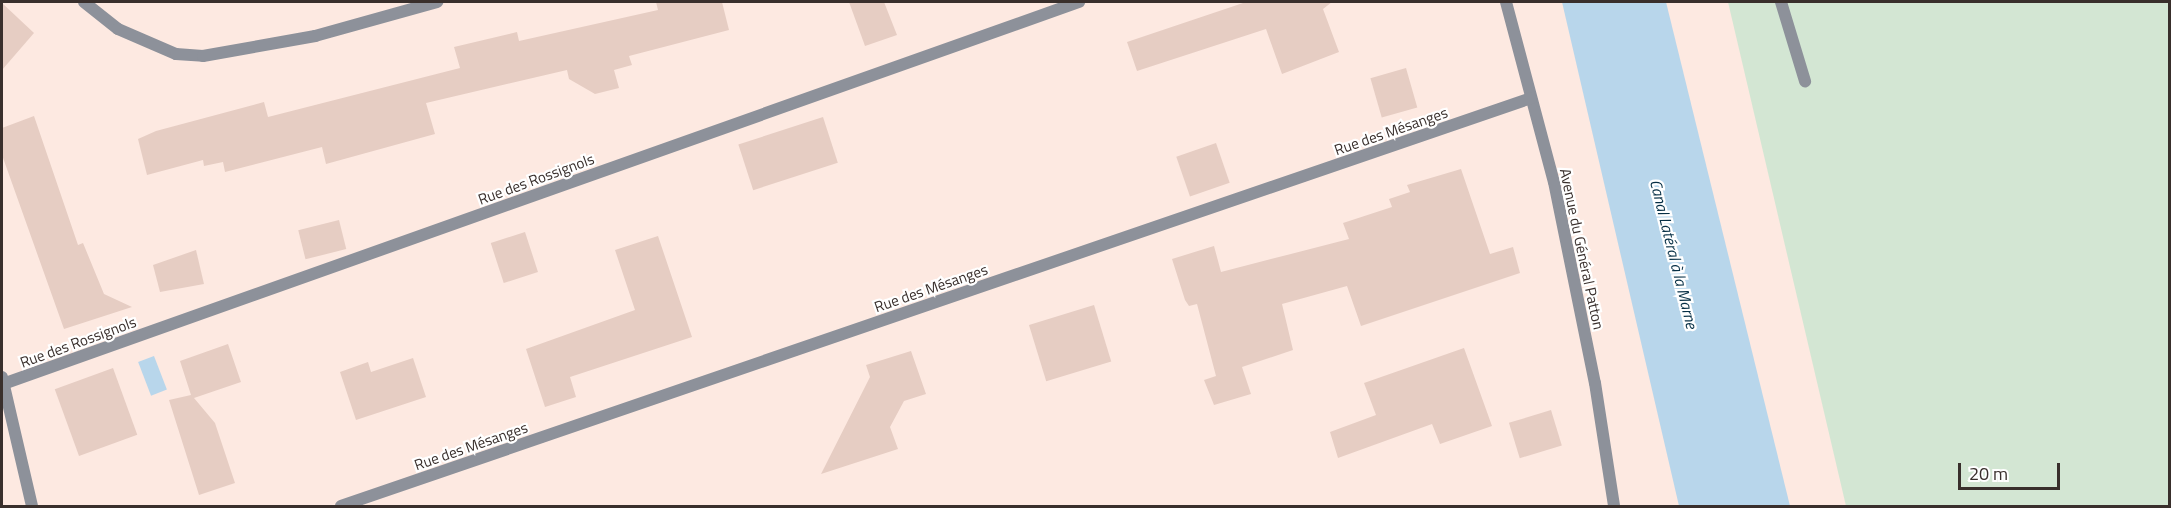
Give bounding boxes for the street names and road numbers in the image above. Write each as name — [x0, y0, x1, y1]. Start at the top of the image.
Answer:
street label: Rue des Mésanges — [1332, 103, 1450, 159]
street label: Rue des Rossignols — [476, 150, 596, 208]
street label: Avenue du Général Patton — [1556, 167, 1608, 331]
street label: Rue des Mésanges — [872, 260, 990, 316]
street label: Rue des Rossignols — [18, 313, 138, 371]
street label: Rue des Mésanges — [412, 418, 530, 474]

